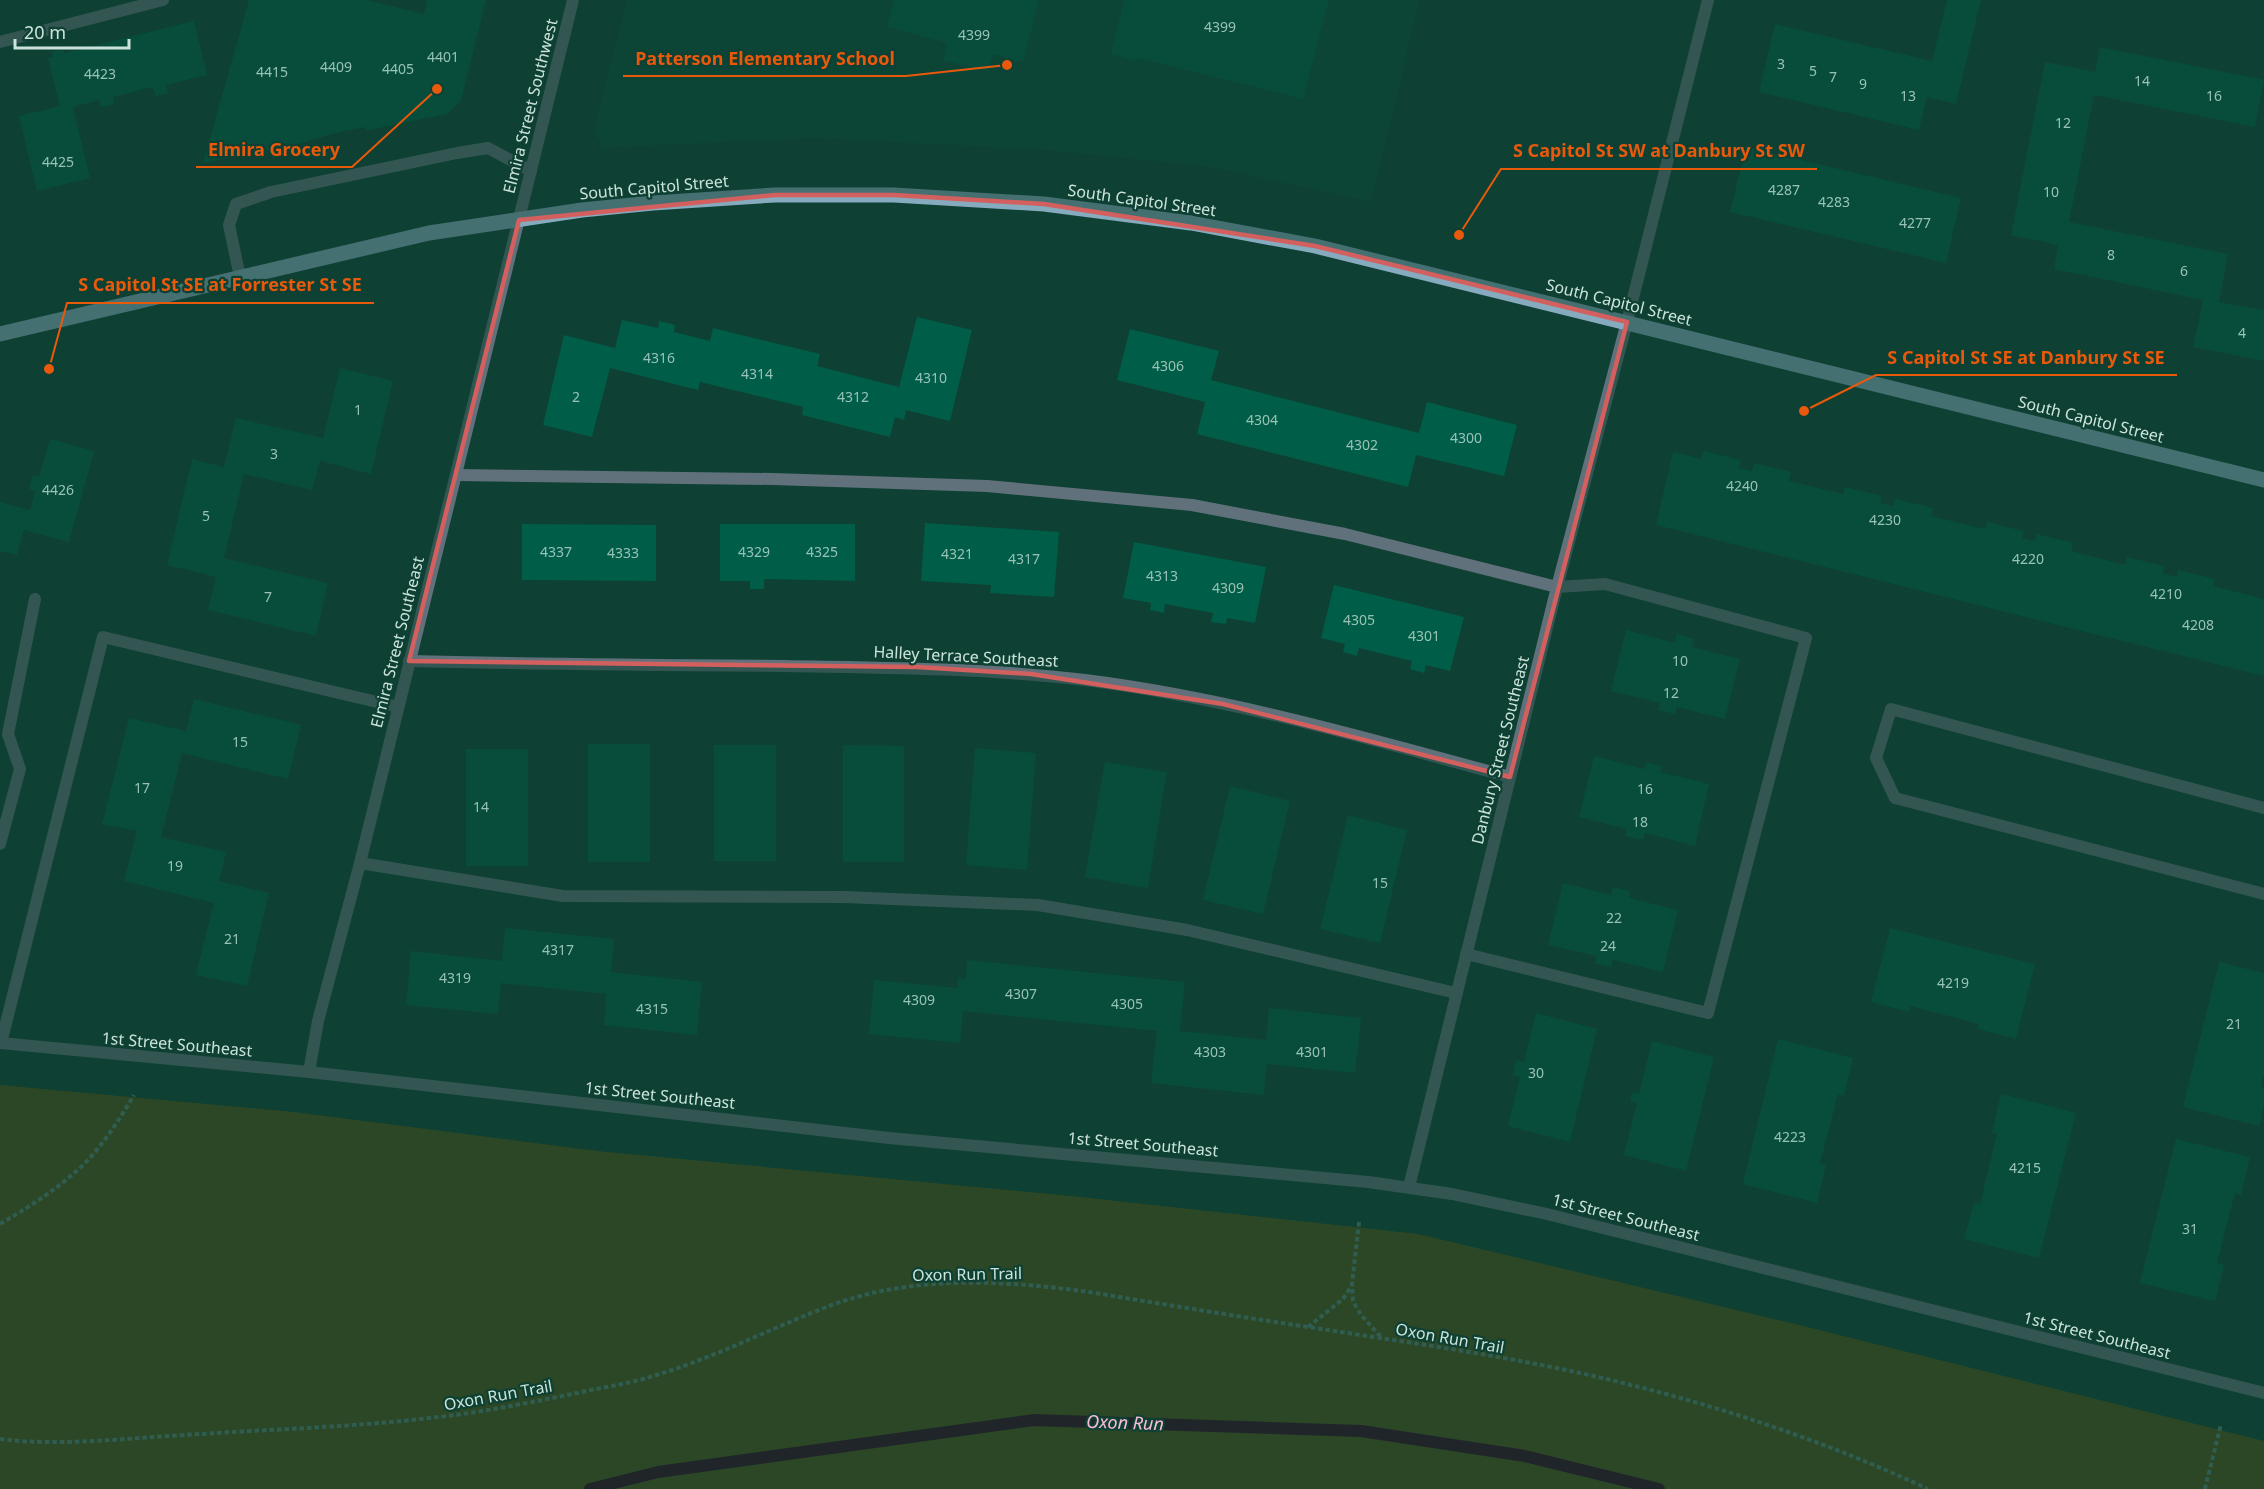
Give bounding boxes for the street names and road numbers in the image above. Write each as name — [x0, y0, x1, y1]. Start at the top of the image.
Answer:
street label: Elmira Street Southwest — [498, 16, 562, 196]
street label: South Capitol Street — [578, 170, 730, 204]
street label: South Capitol Street — [1066, 179, 1218, 221]
street label: South Capitol Street — [1544, 273, 1694, 331]
street label: South Capitol Street — [2016, 390, 2166, 448]
street label: Elmira Street Southeast — [365, 554, 429, 730]
street label: Halley Terrace Southeast — [873, 640, 1059, 672]
street label: Danbury Street Southeast — [1466, 653, 1534, 847]
street label: 1st Street Southeast — [101, 1026, 253, 1062]
street label: 1st Street Southeast — [584, 1076, 736, 1114]
street label: 1st Street Southeast — [1067, 1126, 1219, 1162]
street label: 1st Street Southeast — [1550, 1188, 1702, 1246]
street label: Oxon Run Trail — [912, 1262, 1022, 1286]
street label: 1st Street Southeast — [2021, 1306, 2173, 1364]
street label: Oxon Run Trail — [1394, 1318, 1506, 1358]
street label: Oxon Run Trail — [442, 1375, 554, 1415]

